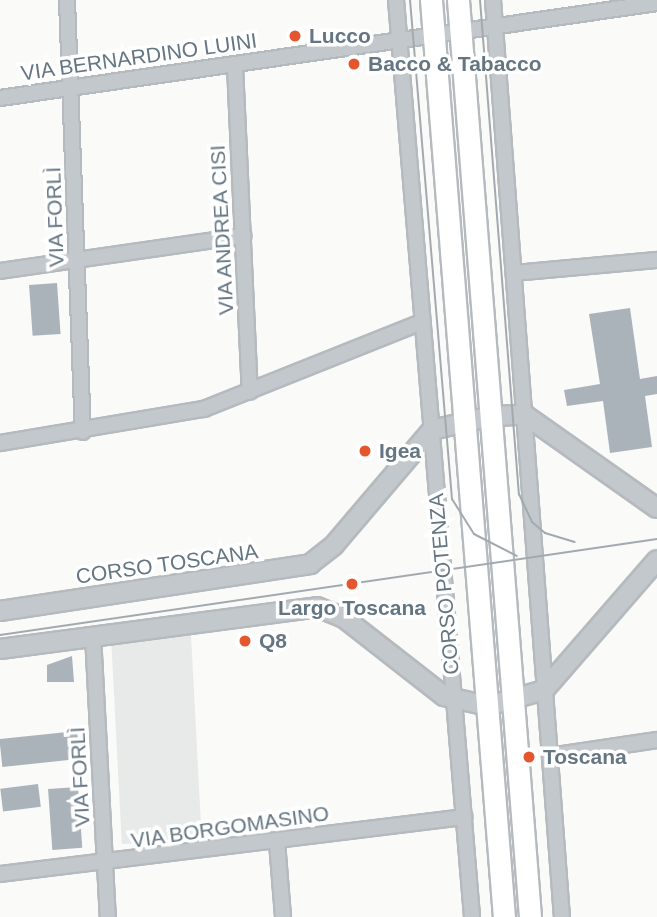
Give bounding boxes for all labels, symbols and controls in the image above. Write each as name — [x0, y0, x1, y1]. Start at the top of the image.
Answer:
place label: Lucco — [309, 23, 371, 49]
street label: VIA BERNARDINO LUINI — [19, 28, 259, 86]
marker: Lucco — [287, 28, 303, 44]
place label: Bacco & Tabacco — [368, 51, 542, 77]
marker: Bacco & Tabacco — [346, 56, 362, 72]
street label: VIA ANDREA CISI — [205, 143, 239, 317]
street label: VIA FORLÌ — [41, 166, 69, 268]
place label: Igea — [379, 438, 421, 464]
marker: Igea — [357, 443, 373, 459]
street label: CORSO POTENZA — [424, 492, 464, 676]
street label: CORSO TOSCANA — [74, 539, 260, 589]
marker: Largo Toscana — [344, 576, 360, 592]
place label: Largo Toscana — [278, 595, 426, 621]
place label: Q8 — [259, 628, 287, 654]
marker: Q8 — [237, 633, 253, 649]
street label: VIA FORLÌ — [65, 726, 95, 828]
place label: Toscana — [543, 744, 627, 770]
marker: Toscana — [521, 749, 537, 765]
street label: VIA BORGOMASINO — [129, 801, 331, 853]

